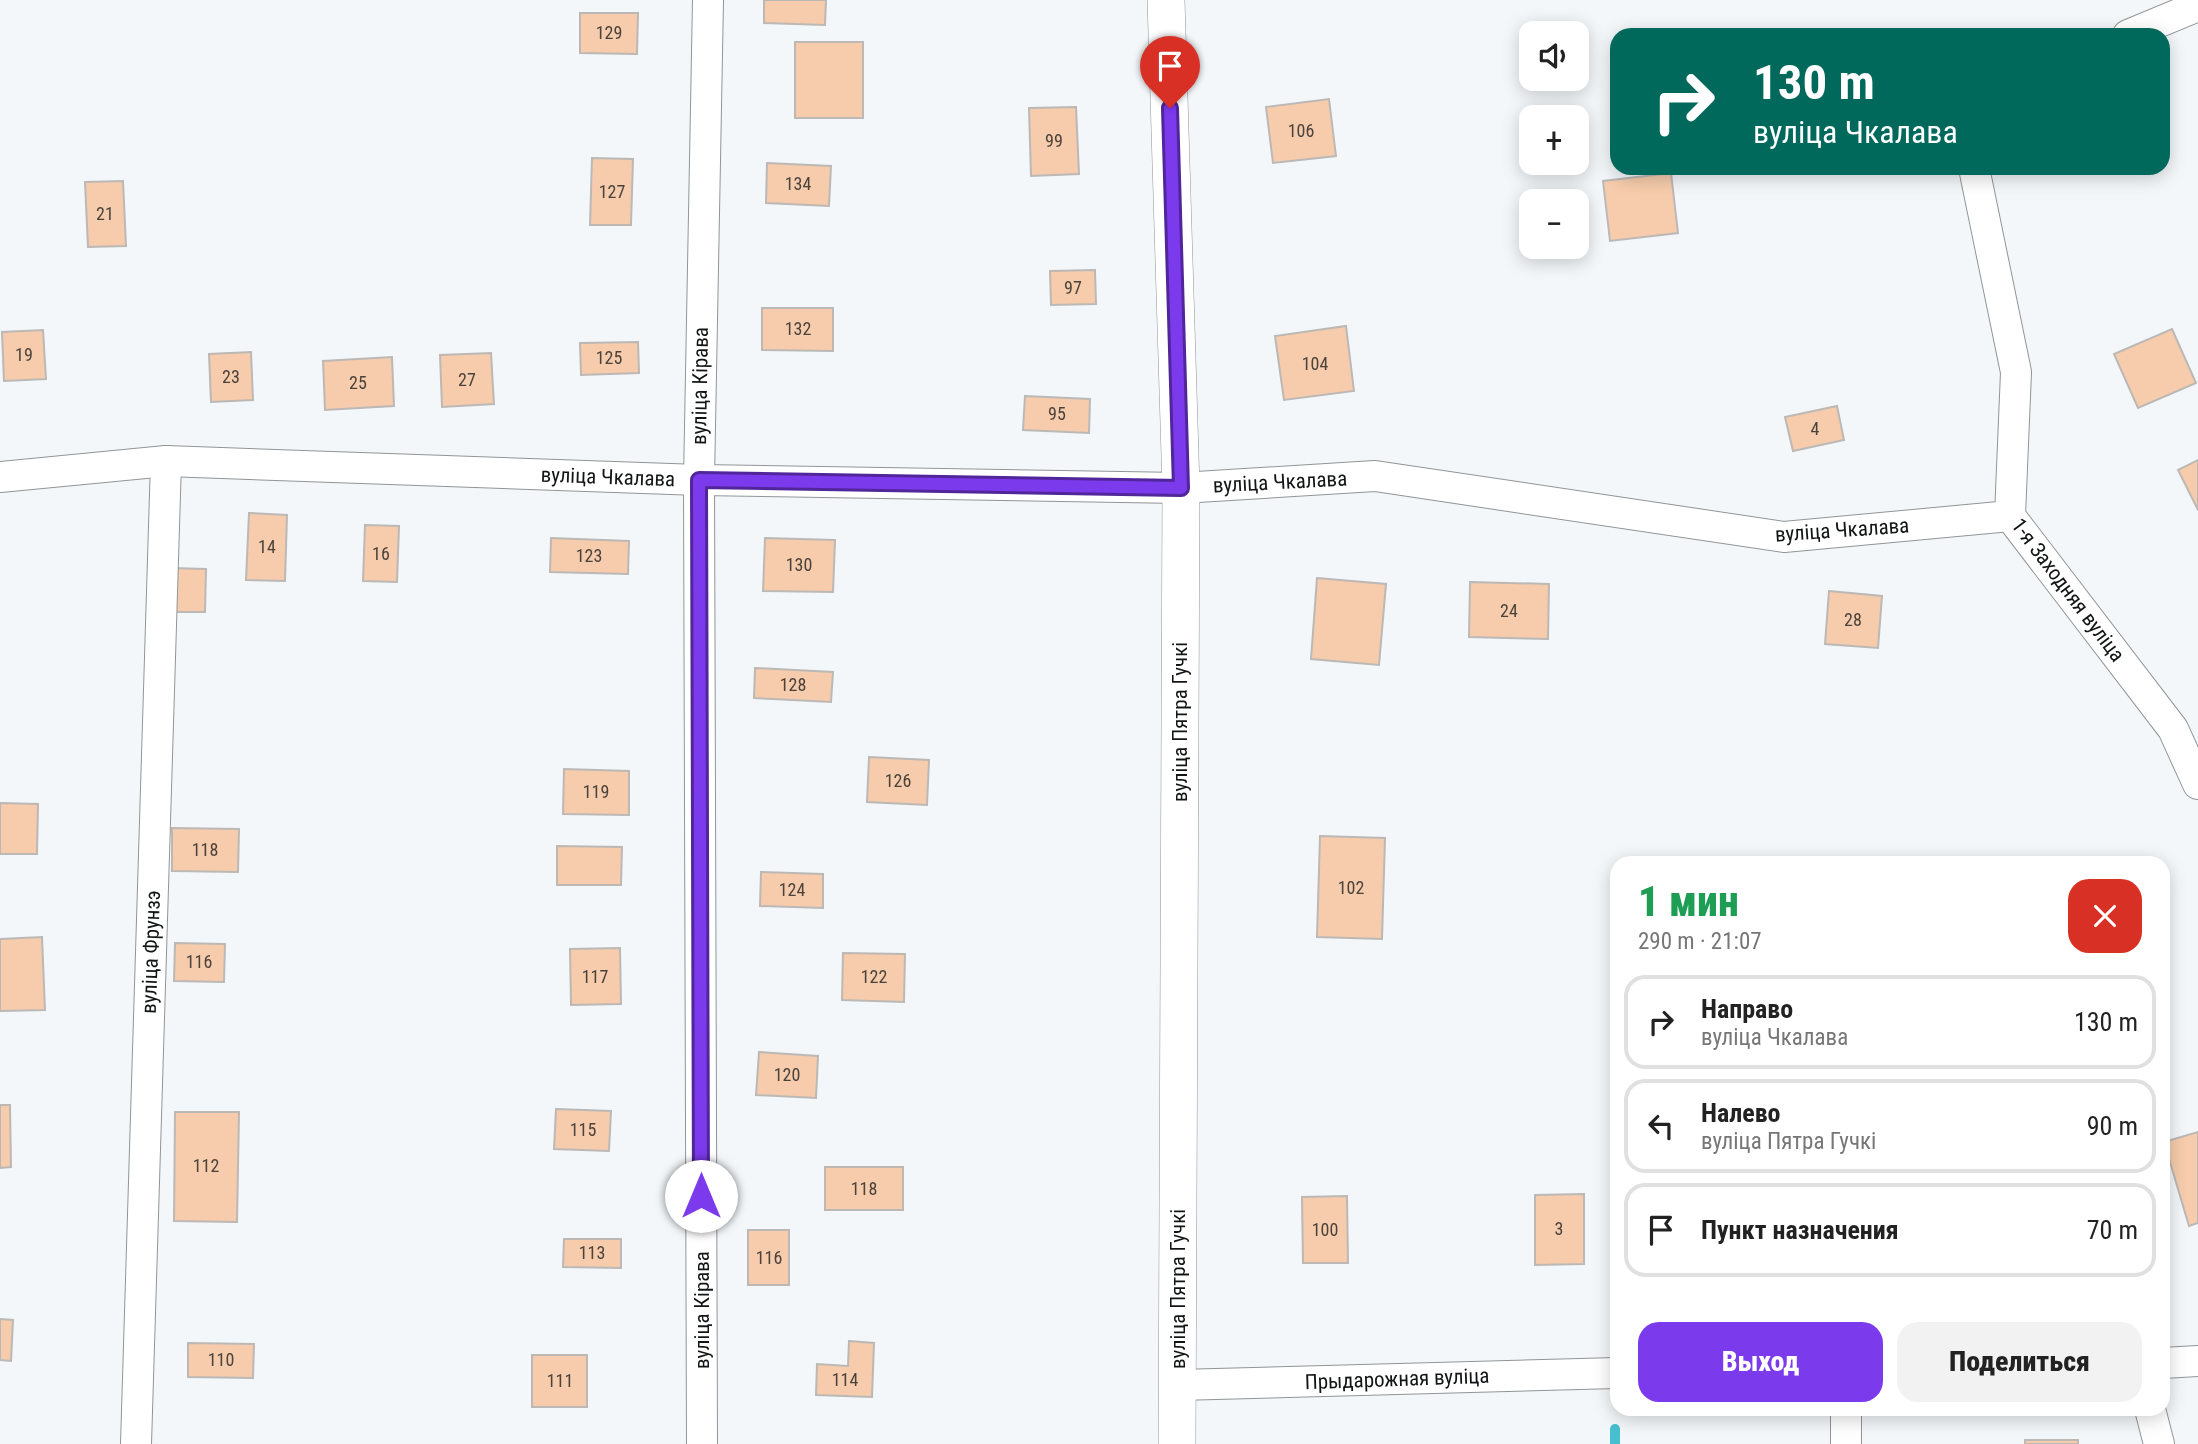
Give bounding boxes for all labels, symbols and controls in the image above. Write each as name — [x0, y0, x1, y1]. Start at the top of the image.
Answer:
map controls — [1519, 21, 1589, 259]
button: sound — [1519, 21, 1589, 91]
house number: 129 — [596, 22, 622, 43]
pin — [1140, 36, 1200, 108]
icon: arrive — [1151, 47, 1189, 85]
text: 130 m — [1753, 54, 1875, 111]
icon: right — [1638, 56, 1729, 147]
button: + — [1519, 105, 1589, 175]
text: вуліца Чкалава — [1753, 113, 1958, 151]
house number: 106 — [1288, 120, 1314, 141]
house number: 99 — [1045, 130, 1063, 151]
house number: 134 — [785, 173, 811, 194]
house number: 127 — [599, 181, 625, 202]
button: − — [1519, 189, 1589, 259]
house number: 21 — [96, 203, 114, 224]
house number: 97 — [1064, 277, 1082, 298]
house number: 132 — [785, 318, 811, 339]
street label: вуліца Кірава — [687, 327, 713, 445]
house number: 19 — [15, 344, 33, 365]
house number: 125 — [596, 347, 622, 368]
house number: 104 — [1302, 353, 1328, 374]
house number: 23 — [222, 366, 240, 387]
house number: 27 — [458, 369, 476, 390]
house number: 25 — [349, 372, 367, 393]
house number: 95 — [1048, 403, 1066, 424]
house number: 4 — [1811, 418, 1820, 439]
street label: вуліца Чкалава — [540, 463, 676, 491]
street label: вуліца Чкалава — [1212, 466, 1348, 498]
street label: вуліца Чкалава — [1774, 513, 1910, 547]
street label: 1-я Заходняя вуліца — [2006, 514, 2130, 666]
house number: 14 — [258, 536, 276, 557]
house number: 16 — [372, 543, 390, 564]
house number: 123 — [576, 545, 602, 566]
house number: 130 — [786, 554, 812, 575]
house number: 24 — [1500, 600, 1518, 621]
house number: 28 — [1844, 609, 1862, 630]
street label: вуліца Пятра Гучкі — [1168, 642, 1192, 802]
house number: 128 — [780, 674, 806, 695]
house number: 126 — [885, 770, 911, 791]
house number: 119 — [583, 781, 609, 802]
house number: 118 — [192, 839, 218, 860]
house number: 102 — [1338, 877, 1364, 898]
text: 1 мин — [1638, 877, 1739, 926]
house number: 124 — [779, 879, 805, 900]
button: close — [2068, 879, 2142, 953]
street label: вуліца Фрунзэ — [137, 890, 165, 1014]
text: 290 m · 21:07 — [1638, 928, 1762, 955]
house number: 116 — [186, 951, 212, 972]
house number: 117 — [582, 966, 608, 987]
house number: 122 — [861, 966, 887, 987]
text: Направо — [1701, 994, 1793, 1024]
icon: right — [1642, 1003, 1680, 1041]
text: 130 m — [2074, 1007, 2138, 1037]
text: вуліца Чкалава — [1701, 1024, 1848, 1051]
house number: 120 — [774, 1064, 800, 1085]
text: Налево — [1701, 1098, 1781, 1128]
icon: left — [1642, 1107, 1680, 1145]
text: 90 m — [2087, 1111, 2138, 1141]
house number: 115 — [570, 1119, 596, 1140]
text: вуліца Пятра Гучкі — [1701, 1128, 1876, 1155]
house number: 112 — [193, 1155, 219, 1176]
position arrow — [664, 1159, 738, 1233]
house number: 118 — [851, 1178, 877, 1199]
street label: вуліца Пятра Гучкі — [1166, 1209, 1190, 1369]
icon: arrive — [1642, 1211, 1680, 1249]
text: Пункт назначения — [1701, 1215, 1899, 1245]
text: 70 m — [2087, 1215, 2138, 1245]
house number: 3 — [1555, 1218, 1563, 1239]
house number: 100 — [1312, 1219, 1338, 1240]
house number: 113 — [579, 1242, 605, 1263]
house number: 116 — [756, 1247, 782, 1268]
street label: вуліца Кірава — [690, 1251, 714, 1369]
button: Выход — [1638, 1322, 1883, 1402]
button: Поделиться — [1897, 1322, 2142, 1402]
house number: 110 — [208, 1349, 234, 1370]
street label: Прыдарожная вуліца — [1304, 1364, 1490, 1394]
house number: 114 — [832, 1369, 858, 1390]
house number: 111 — [547, 1370, 573, 1391]

